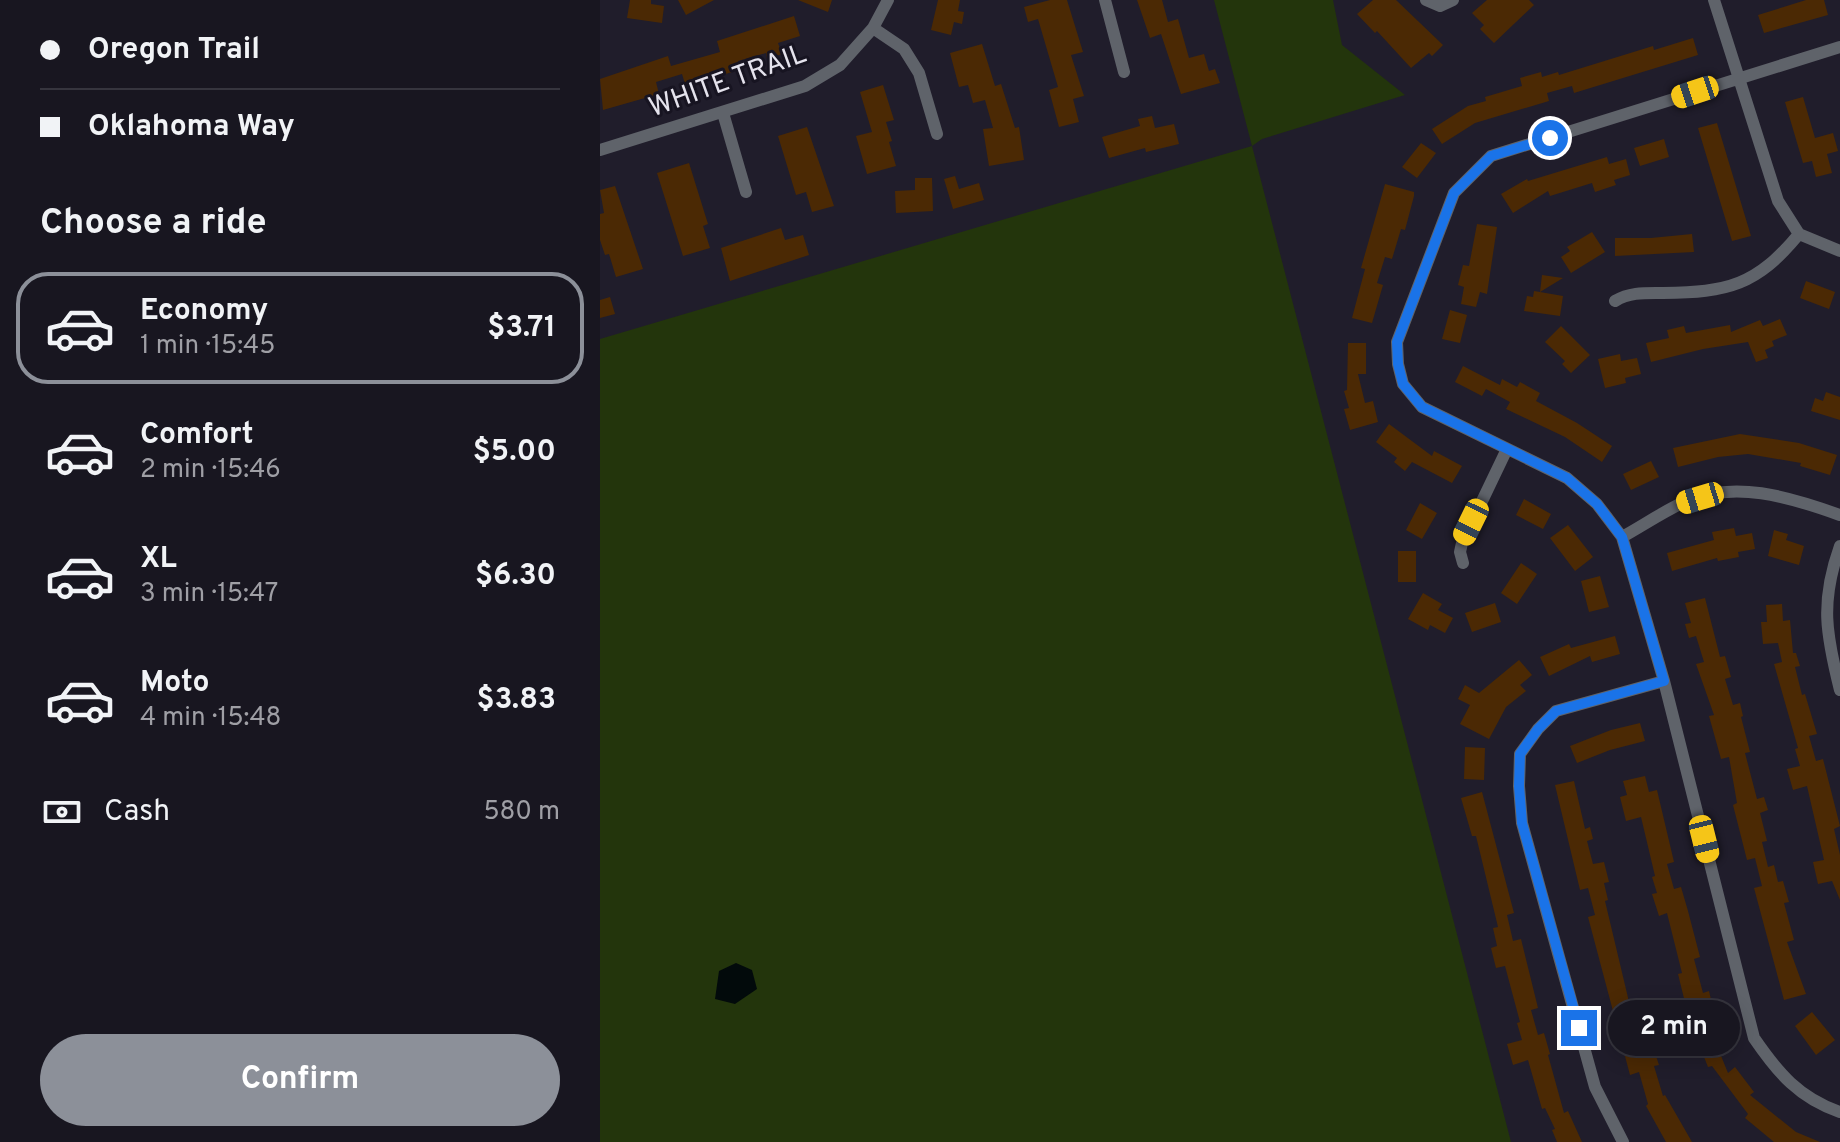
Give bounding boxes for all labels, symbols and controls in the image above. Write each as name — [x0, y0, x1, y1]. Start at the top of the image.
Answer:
text: Oregon Trail — [88, 32, 260, 69]
street label: WHITE TRAIL — [644, 37, 812, 127]
car — [1668, 73, 1722, 111]
text: Oklahoma Way — [88, 109, 295, 146]
route start — [1532, 120, 1568, 156]
text: Choose a ride — [40, 201, 266, 247]
icon: car — [44, 292, 116, 364]
text: Economy — [140, 293, 268, 330]
text: $3.71 — [487, 310, 556, 347]
text: 1 min · 15:45 — [140, 330, 275, 363]
icon: car — [44, 416, 116, 488]
text: Comfort — [140, 417, 253, 454]
text: $5.00 — [473, 434, 556, 471]
text: 2 min · 15:46 — [140, 454, 281, 487]
car — [1674, 480, 1726, 516]
car — [1450, 495, 1492, 549]
icon: car — [44, 540, 116, 612]
text: XL — [140, 541, 177, 578]
text: $6.30 — [475, 558, 556, 595]
text: 3 min · 15:47 — [140, 578, 278, 611]
icon: car — [44, 664, 116, 736]
text: Moto — [140, 665, 210, 702]
text: $3.83 — [476, 682, 556, 719]
text: 4 min · 15:48 — [140, 702, 281, 735]
icon: cash — [40, 790, 84, 834]
text: Cash — [104, 794, 170, 831]
text: 580 m — [483, 796, 560, 829]
car — [1687, 813, 1721, 865]
callout: 2 min — [1607, 1000, 1739, 1056]
route end — [1561, 1010, 1597, 1046]
text: 2 min — [1640, 1011, 1708, 1044]
button: Confirm — [40, 1034, 560, 1126]

